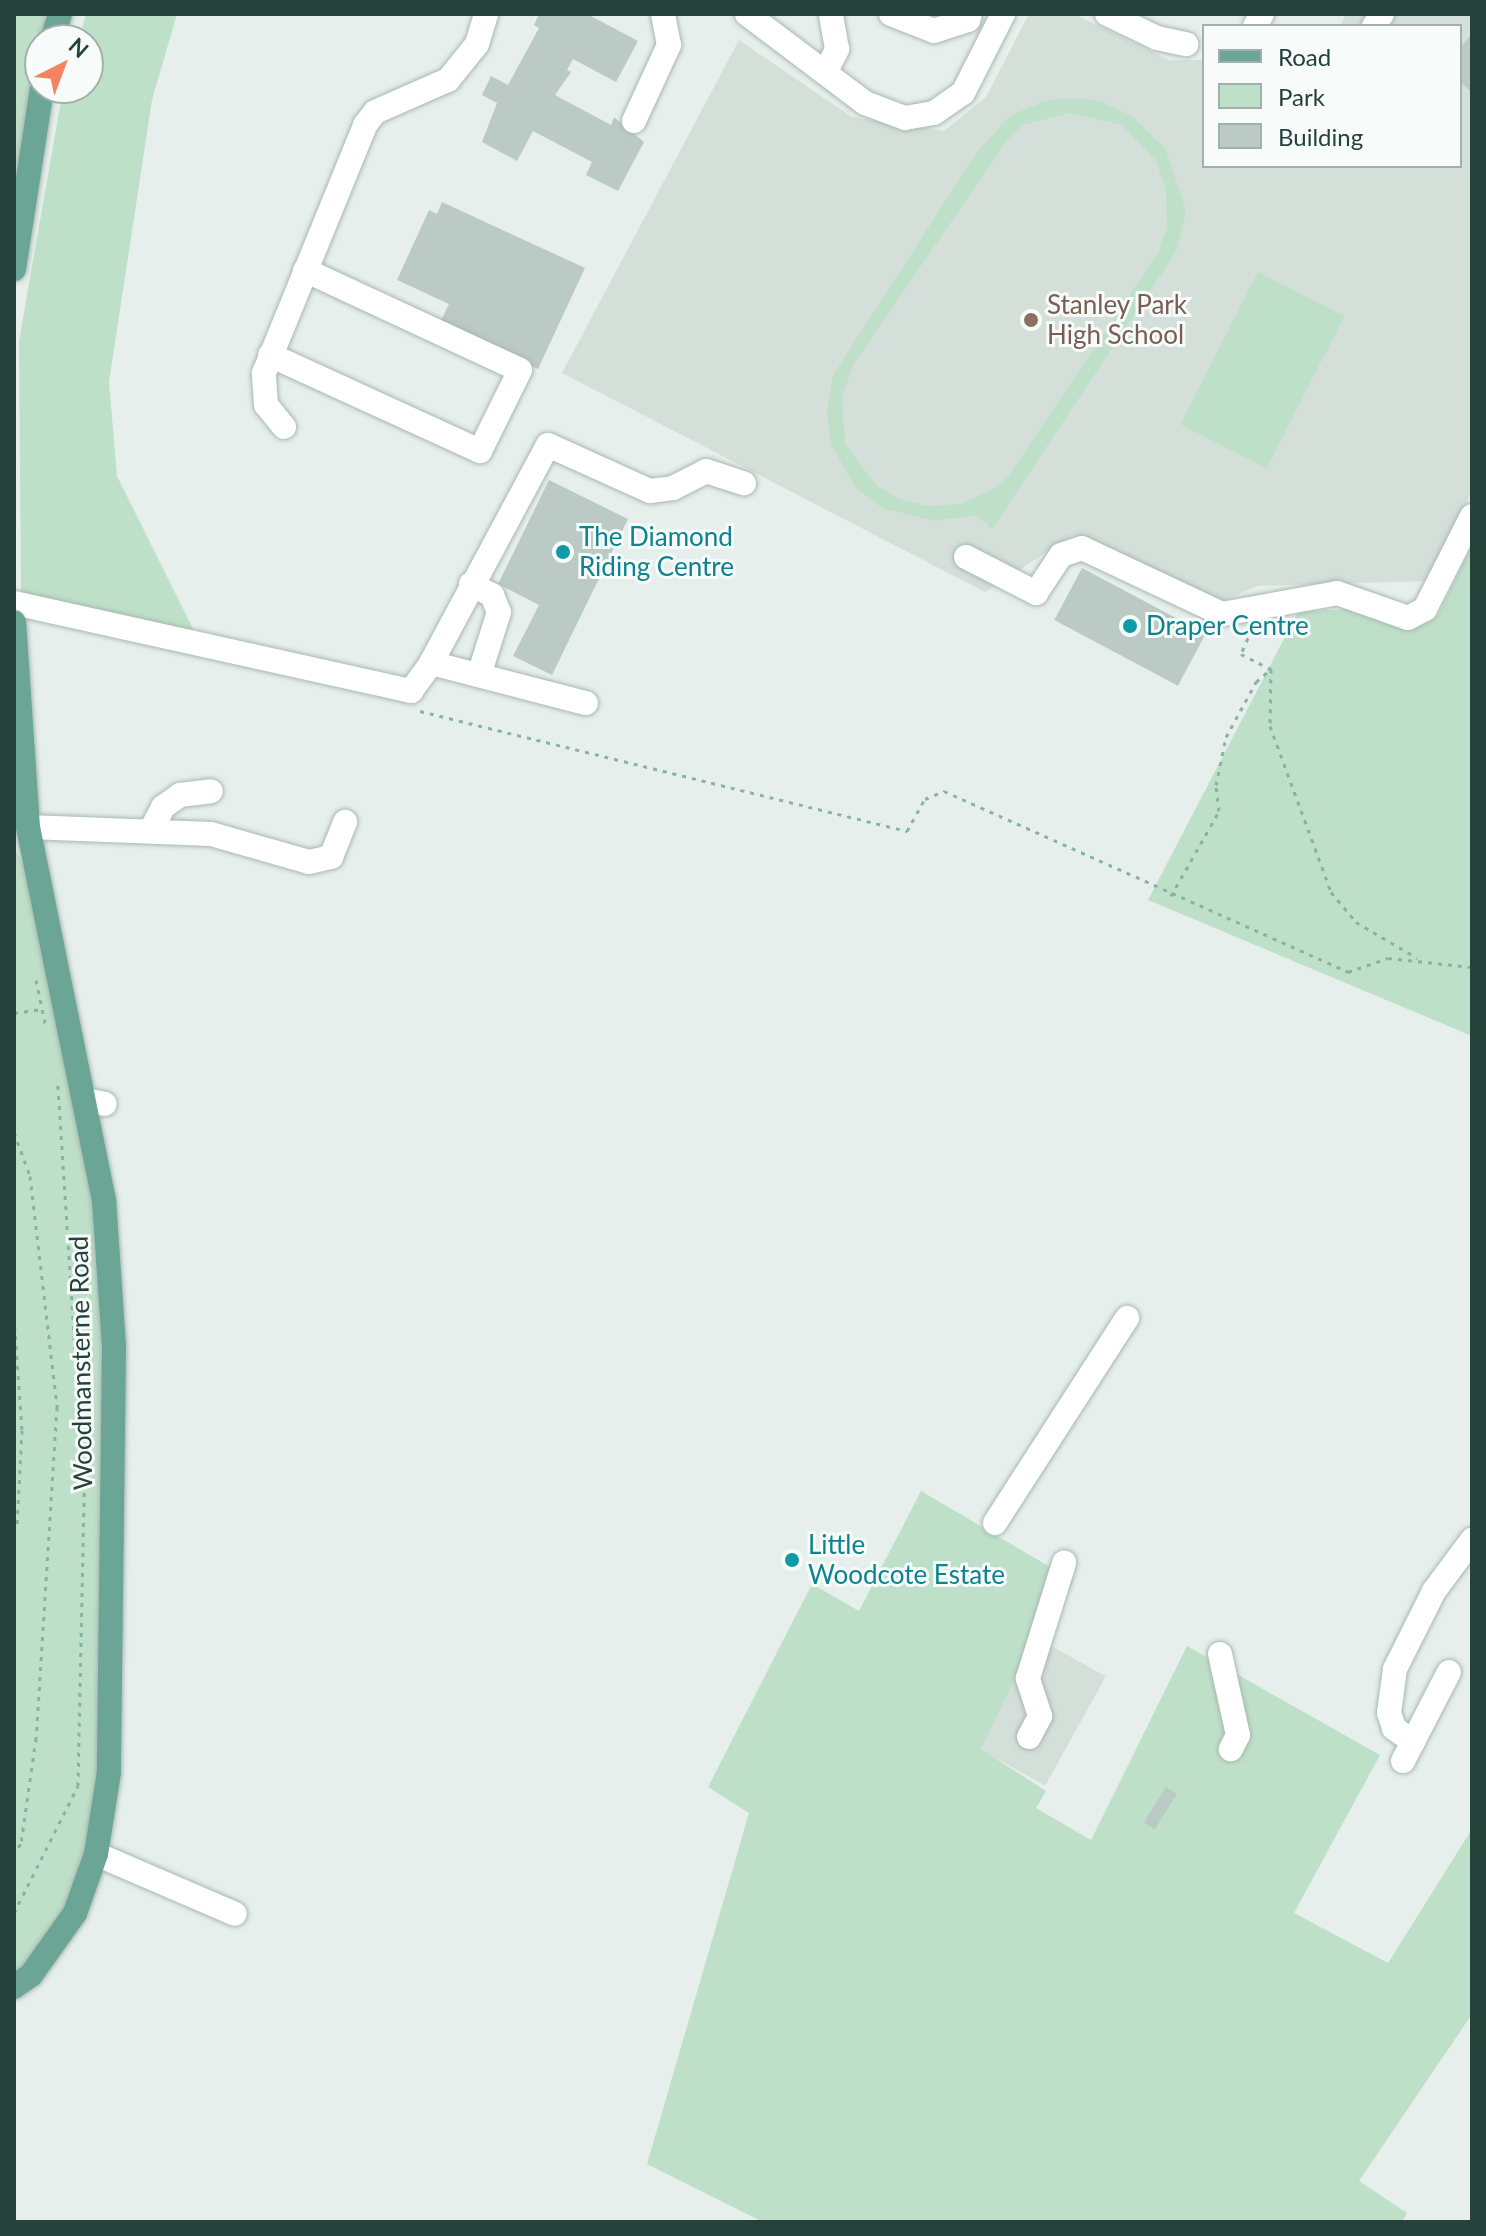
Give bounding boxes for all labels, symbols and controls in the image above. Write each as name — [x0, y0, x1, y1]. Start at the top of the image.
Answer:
north arrow — [24, 24, 104, 104]
legend — [1202, 24, 1462, 168]
text: N — [64, 32, 94, 63]
text: Road — [1278, 42, 1331, 71]
text: Park — [1278, 82, 1325, 111]
text: Building — [1278, 122, 1363, 151]
place label: Stanley Park High School — [1047, 289, 1188, 350]
marker: Stanley Park High School — [1022, 311, 1040, 329]
place label: The Diamond Riding Centre — [579, 521, 734, 582]
marker: The Diamond Riding Centre — [554, 543, 572, 561]
place label: Draper Centre — [1146, 610, 1309, 642]
marker: Draper Centre — [1121, 617, 1139, 635]
street label: Woodmansterne Road — [63, 1235, 99, 1491]
place label: Little Woodcote Estate — [808, 1529, 1005, 1590]
marker: Little Woodcote Estate — [783, 1551, 801, 1569]

